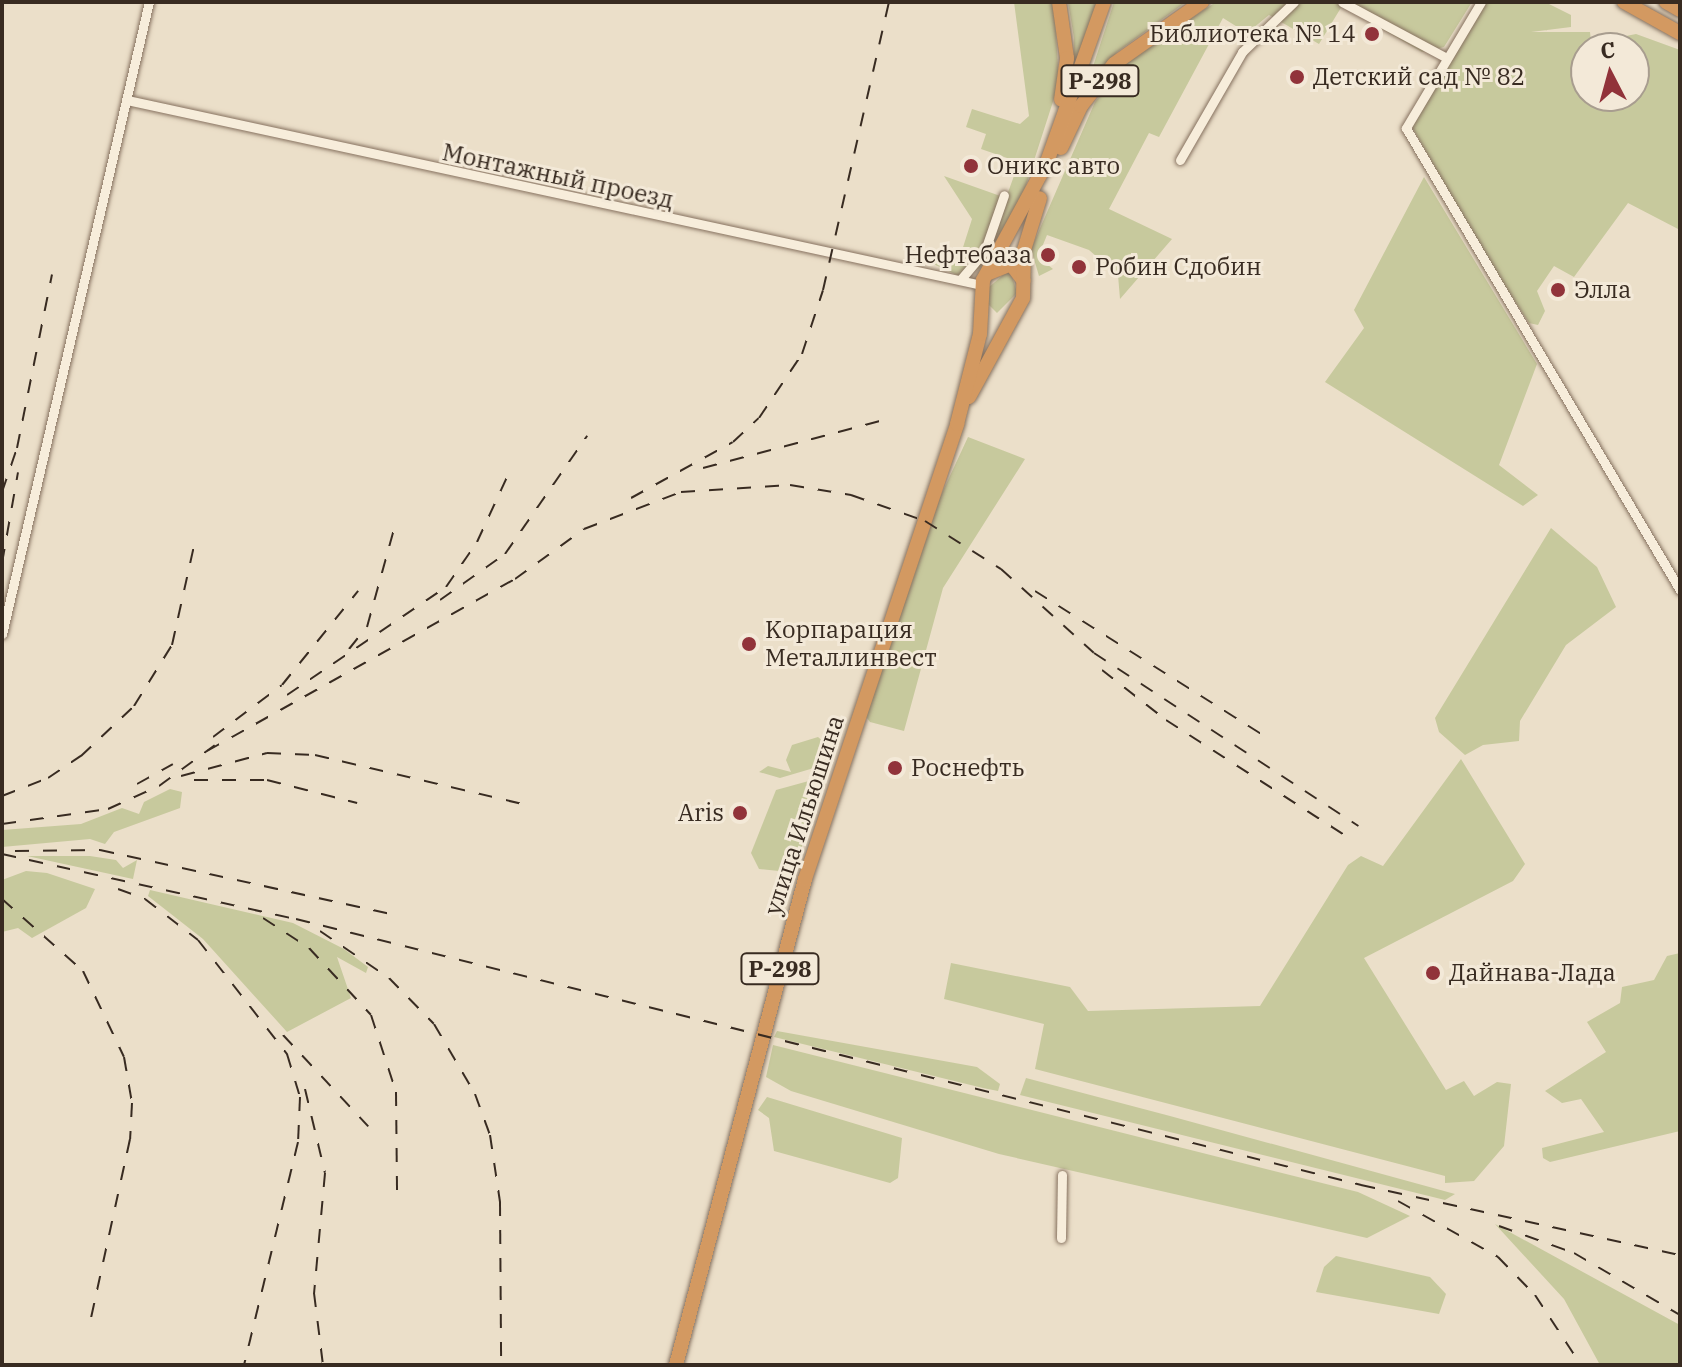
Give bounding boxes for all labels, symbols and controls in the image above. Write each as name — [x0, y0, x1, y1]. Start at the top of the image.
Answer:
place label: Библиотека № 14 — [1149, 20, 1356, 48]
marker: Библиотека № 14 — [1363, 25, 1381, 43]
north arrow — [1570, 32, 1650, 112]
text: С — [1599, 34, 1616, 65]
road number: Р-298 — [1060, 63, 1140, 99]
place label: Детский сад № 82 — [1313, 63, 1525, 91]
marker: Детский сад № 82 — [1288, 68, 1306, 86]
street label: Монтажный проезд — [440, 137, 676, 215]
place label: Оникс авто — [987, 152, 1120, 180]
marker: Оникс авто — [962, 157, 980, 175]
place label: Нефтебаза — [905, 241, 1032, 269]
marker: Нефтебаза — [1039, 246, 1057, 264]
place label: Робин Сдобин — [1095, 253, 1262, 281]
marker: Робин Сдобин — [1070, 258, 1088, 276]
place label: Элла — [1574, 276, 1631, 304]
marker: Элла — [1549, 281, 1567, 299]
place label: Kорпарация Металлинвест — [765, 616, 937, 672]
marker: Kорпарация Металлинвест — [740, 635, 758, 653]
street label: улица Ильюшина — [758, 711, 850, 919]
place label: Роснефть — [911, 754, 1024, 782]
marker: Роснефть — [886, 759, 904, 777]
place label: Aris — [678, 799, 724, 827]
marker: Aris — [731, 804, 749, 822]
road number: Р-298 — [740, 951, 820, 987]
place label: Дайнава-Лада — [1449, 959, 1616, 987]
marker: Дайнава-Лада — [1424, 964, 1442, 982]

